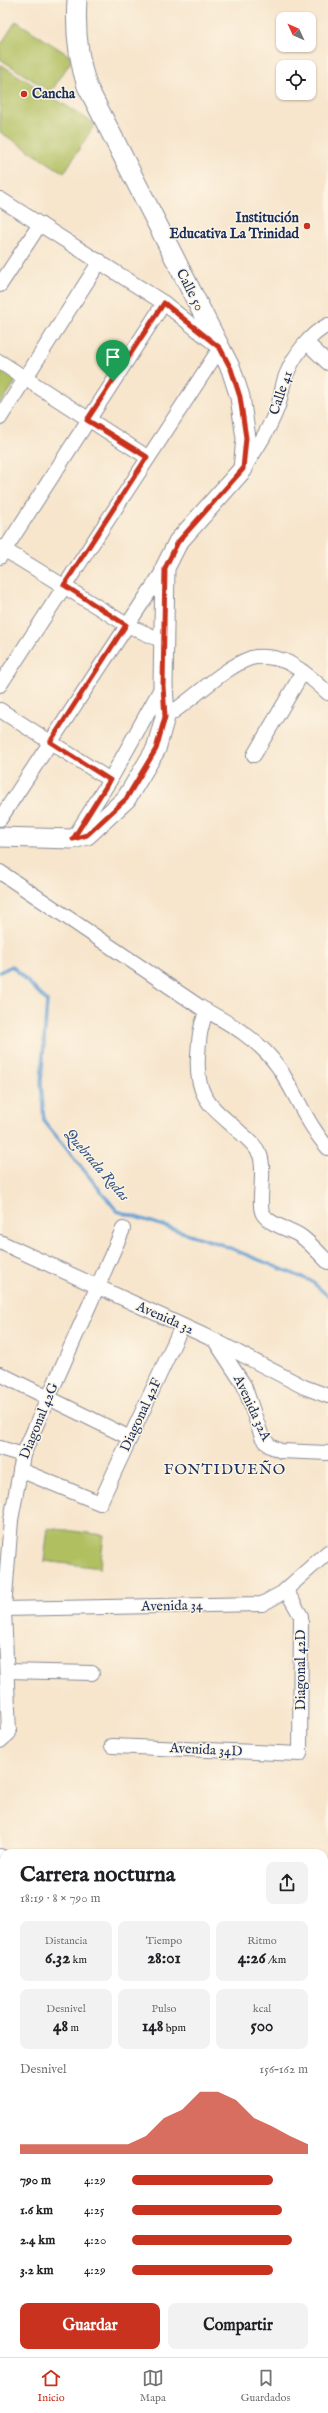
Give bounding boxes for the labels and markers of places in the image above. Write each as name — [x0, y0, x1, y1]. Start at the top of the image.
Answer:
place label: Cancha — [32, 85, 76, 103]
marker: Cancha — [19, 89, 29, 99]
place label: Institución Educativa La Trinidad — [170, 209, 300, 243]
marker: Institución Educativa La Trinidad — [302, 221, 312, 231]
pin — [96, 340, 130, 381]

